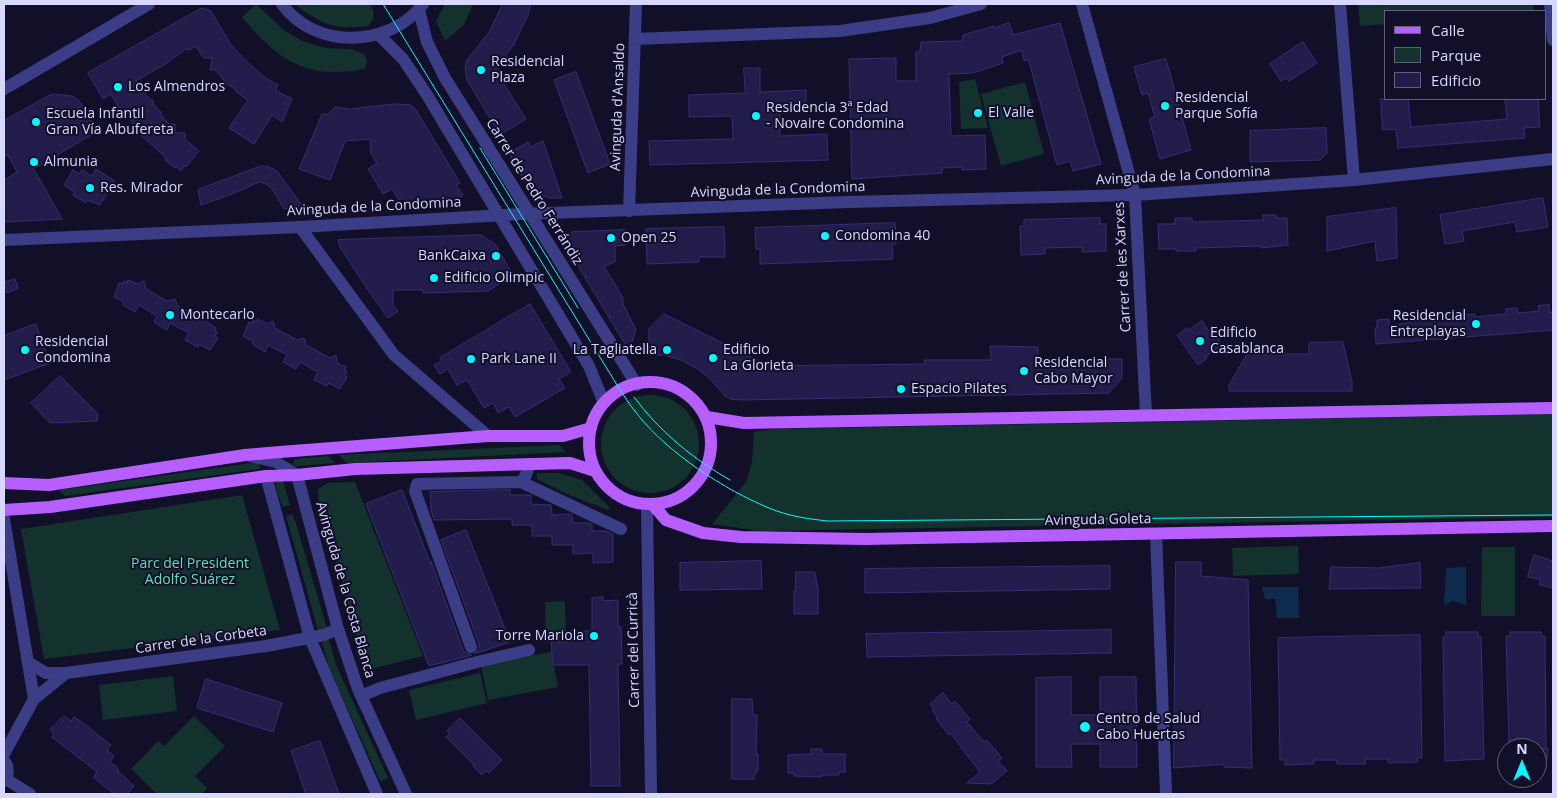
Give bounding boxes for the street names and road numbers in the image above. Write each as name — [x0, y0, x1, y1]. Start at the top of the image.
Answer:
street label: Avinguda d'Ansaldo — [607, 43, 629, 171]
street label: Carrer de Pedro Ferrándiz — [482, 116, 586, 268]
street label: Avinguda de la Condomina — [1095, 163, 1271, 189]
street label: Avinguda de la Condomina — [690, 179, 866, 201]
street label: Avinguda de la Condomina — [286, 194, 462, 220]
street label: Carrer de les Xarxes — [1111, 201, 1135, 333]
street label: Avinguda de la Costa Blanca — [312, 500, 378, 680]
street label: Avinguda Goleta — [1044, 511, 1152, 529]
street label: Carrer del Curricà — [625, 592, 643, 708]
street label: Carrer de la Corbeta — [134, 622, 268, 658]

